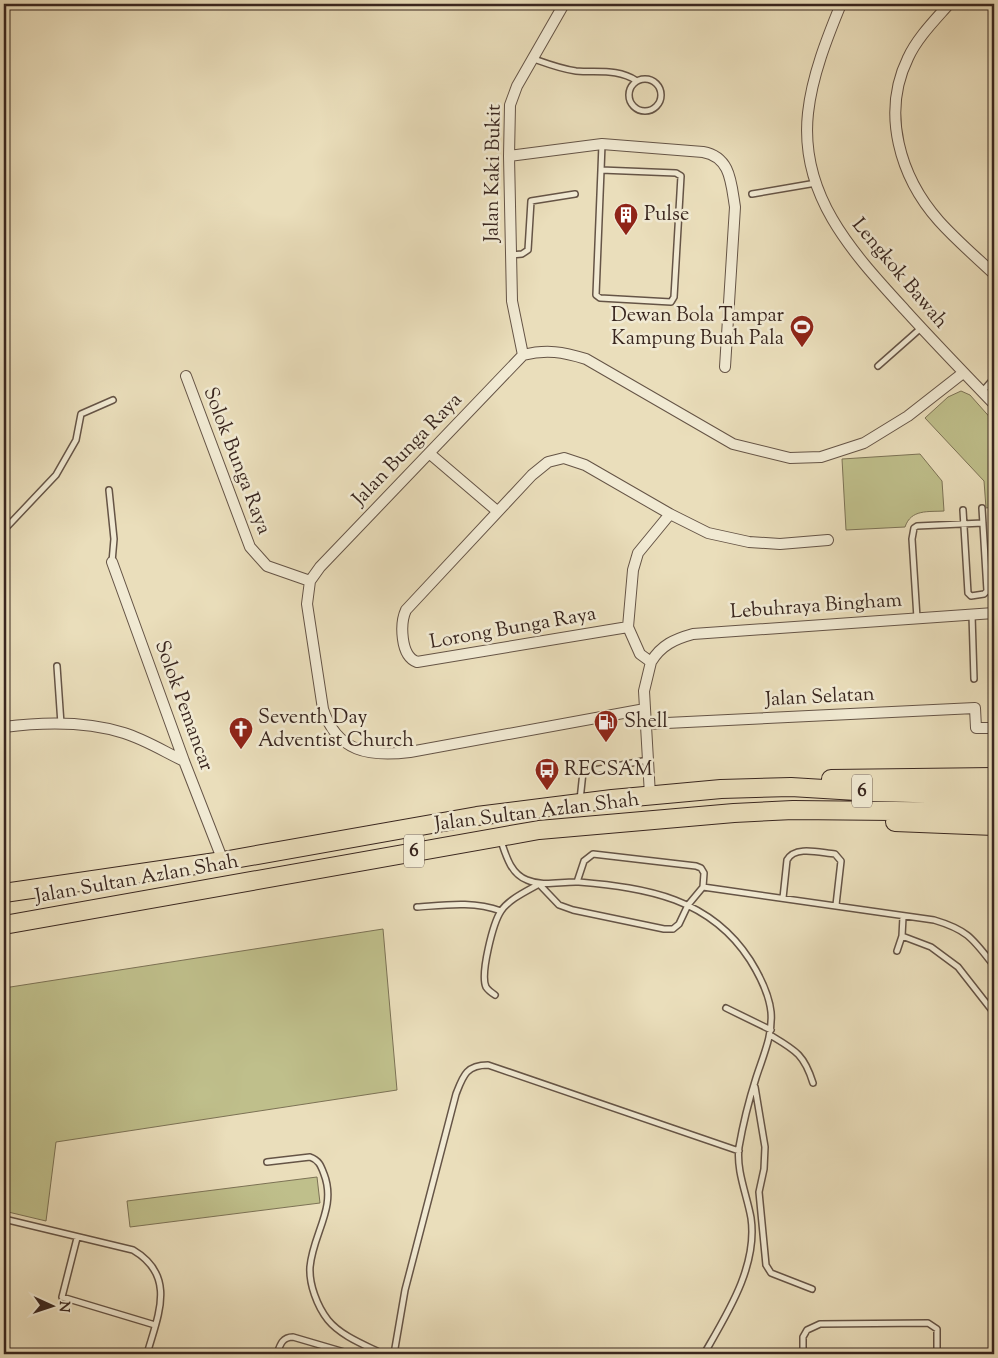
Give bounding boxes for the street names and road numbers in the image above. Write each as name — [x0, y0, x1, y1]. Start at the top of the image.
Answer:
street label: Jalan Kaki Bukit — [478, 104, 510, 243]
street label: Lengkok Bawah — [844, 212, 954, 336]
street label: Solok Bunga Raya — [195, 383, 277, 539]
street label: Jalan Bunga Raya — [346, 387, 470, 514]
street label: Lebuhraya Bingham — [729, 586, 903, 627]
street label: Lorong Bunga Raya — [427, 600, 599, 658]
street label: Solok Pemancar — [146, 637, 220, 776]
street label: Jalan Selatan — [764, 681, 876, 715]
road number: 6 — [852, 774, 872, 808]
street label: Jalan Sultan Azlan Shah — [432, 786, 641, 840]
road number: 6 — [404, 834, 424, 868]
street label: Jalan Sultan Azlan Shah — [32, 848, 241, 912]

